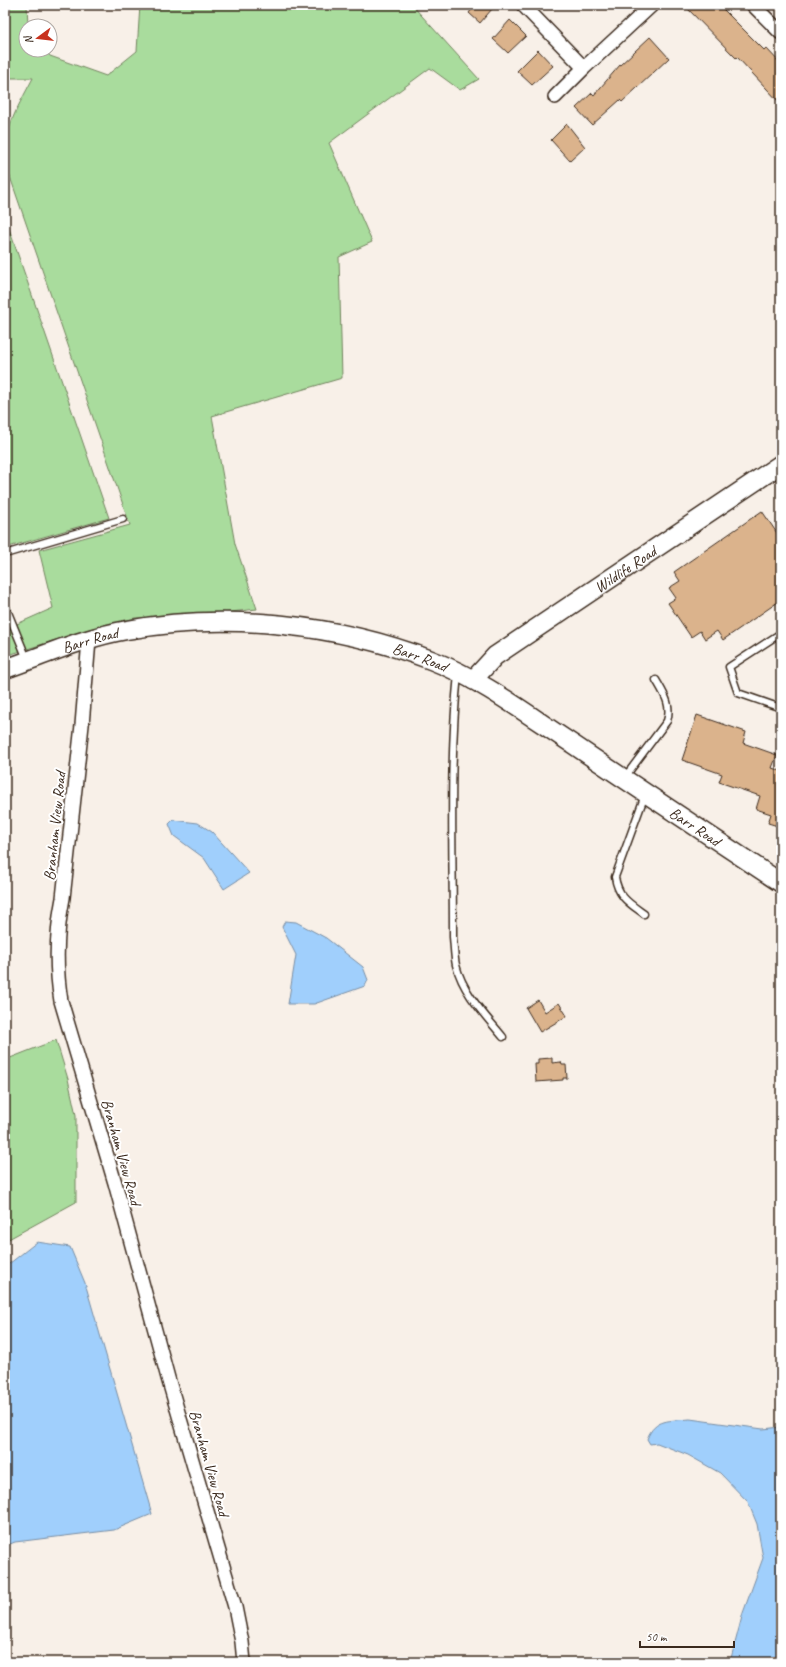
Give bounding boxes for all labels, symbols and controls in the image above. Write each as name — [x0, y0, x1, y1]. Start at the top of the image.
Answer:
north arrow — [18, 18, 58, 58]
text: N — [20, 33, 36, 46]
street label: Wildlife Road — [591, 540, 662, 598]
street label: Barr Road — [60, 622, 123, 658]
street label: Barr Road — [390, 638, 453, 678]
street label: Branham View Road — [39, 768, 71, 882]
street label: Barr Road — [665, 803, 726, 853]
street label: Branham View Road — [96, 1097, 146, 1210]
street label: Branham View Road — [184, 1408, 234, 1521]
scale bar — [640, 1623, 734, 1649]
text: 50 m — [646, 1629, 668, 1645]

